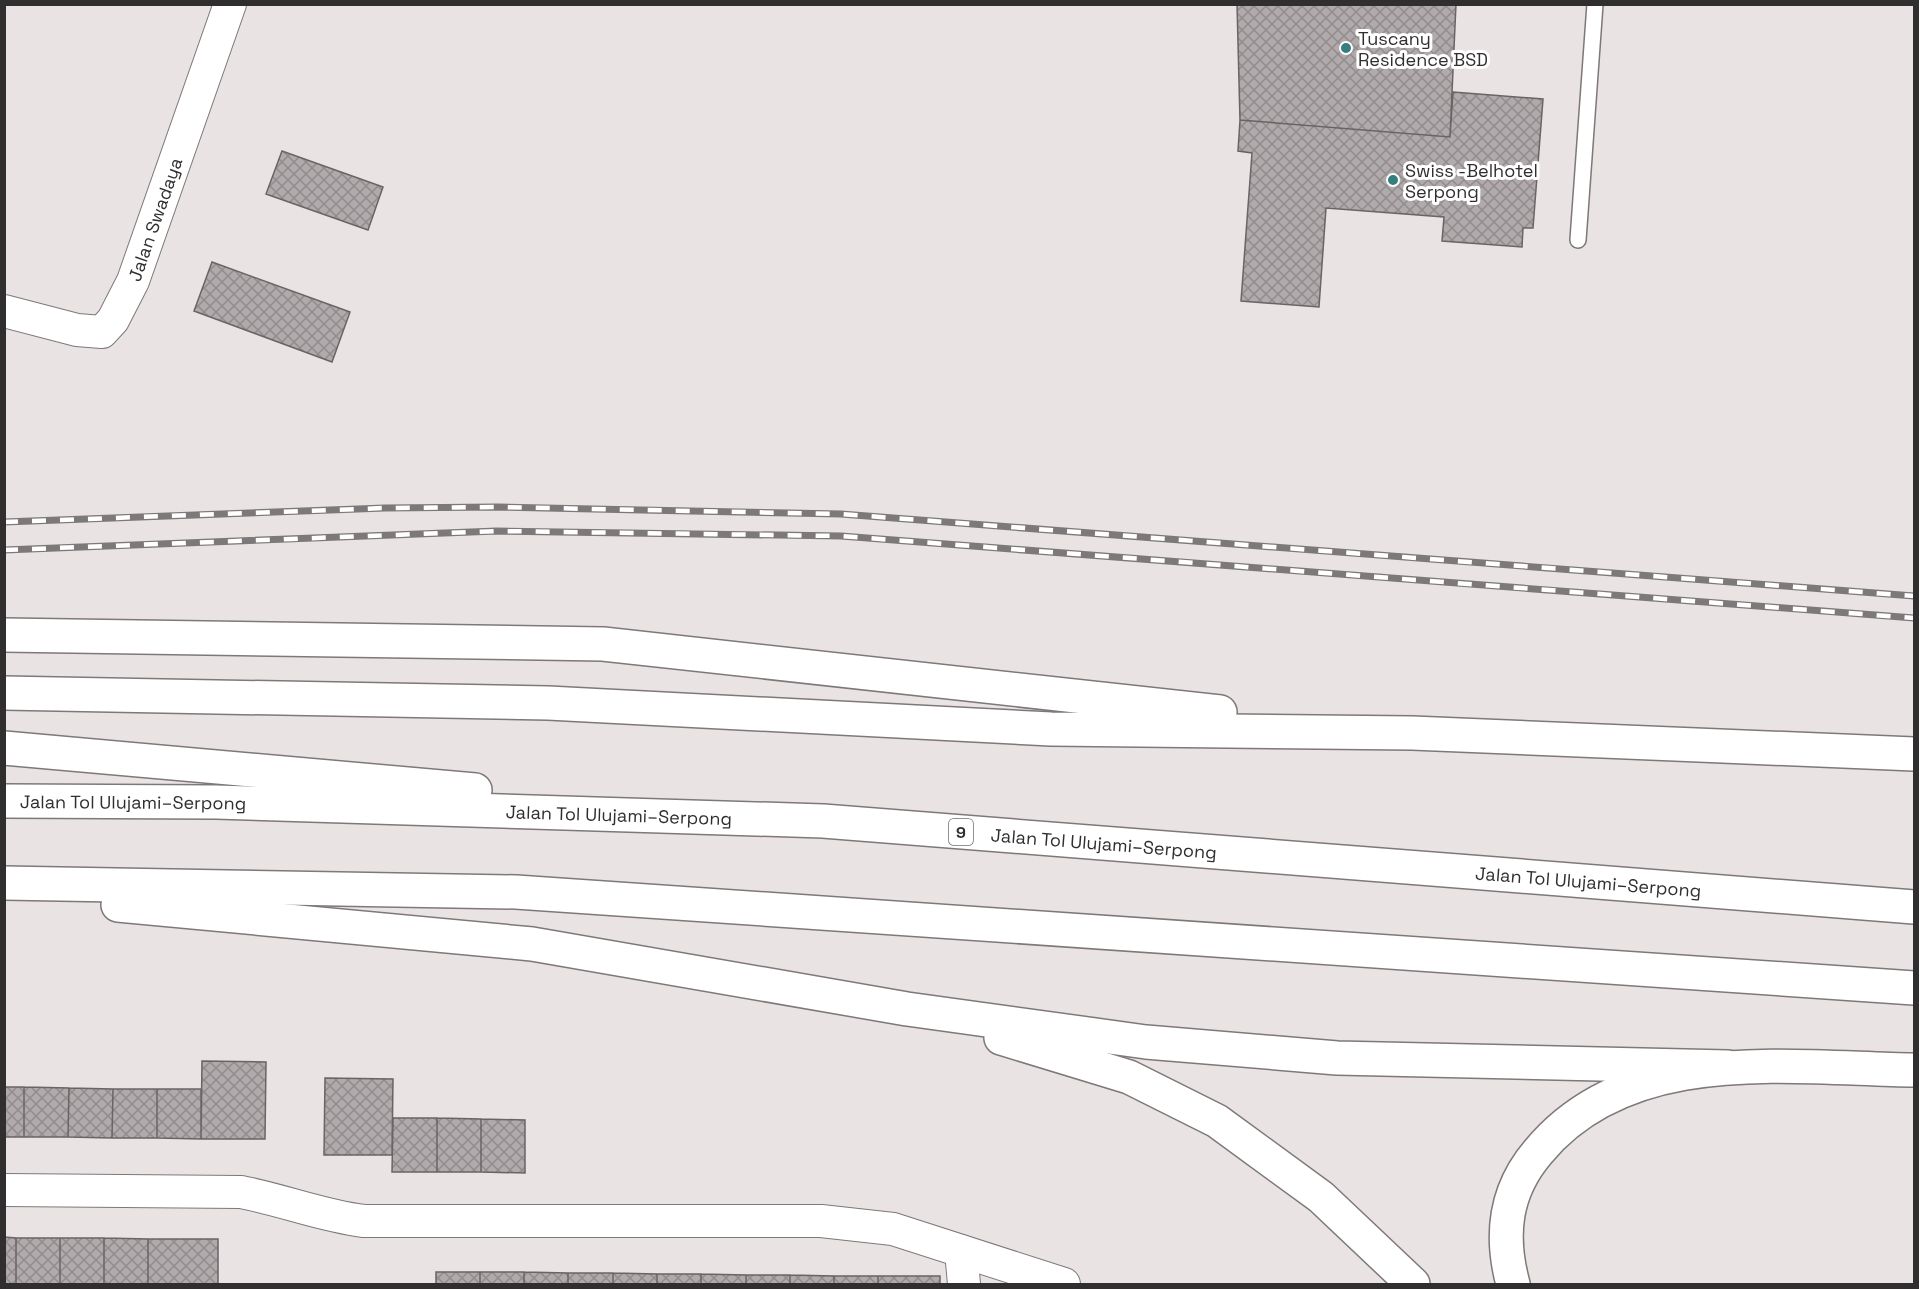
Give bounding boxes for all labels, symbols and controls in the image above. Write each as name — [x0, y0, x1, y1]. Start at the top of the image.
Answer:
place label: Tuscany Residence BSD — [1358, 27, 1488, 71]
marker: Tuscany Residence BSD — [1339, 41, 1353, 55]
street label: Jalan Swadaya — [122, 154, 187, 284]
place label: Swiss -Belhotel Serpong — [1405, 159, 1538, 203]
marker: Swiss -Belhotel Serpong — [1386, 173, 1400, 187]
street label: Jalan Tol Ulujami–Serpong — [20, 790, 247, 814]
street label: Jalan Tol Ulujami–Serpong — [505, 800, 732, 830]
road number: 9 — [949, 819, 973, 845]
street label: Jalan Tol Ulujami–Serpong — [990, 823, 1218, 864]
street label: Jalan Tol Ulujami–Serpong — [1475, 861, 1702, 902]

